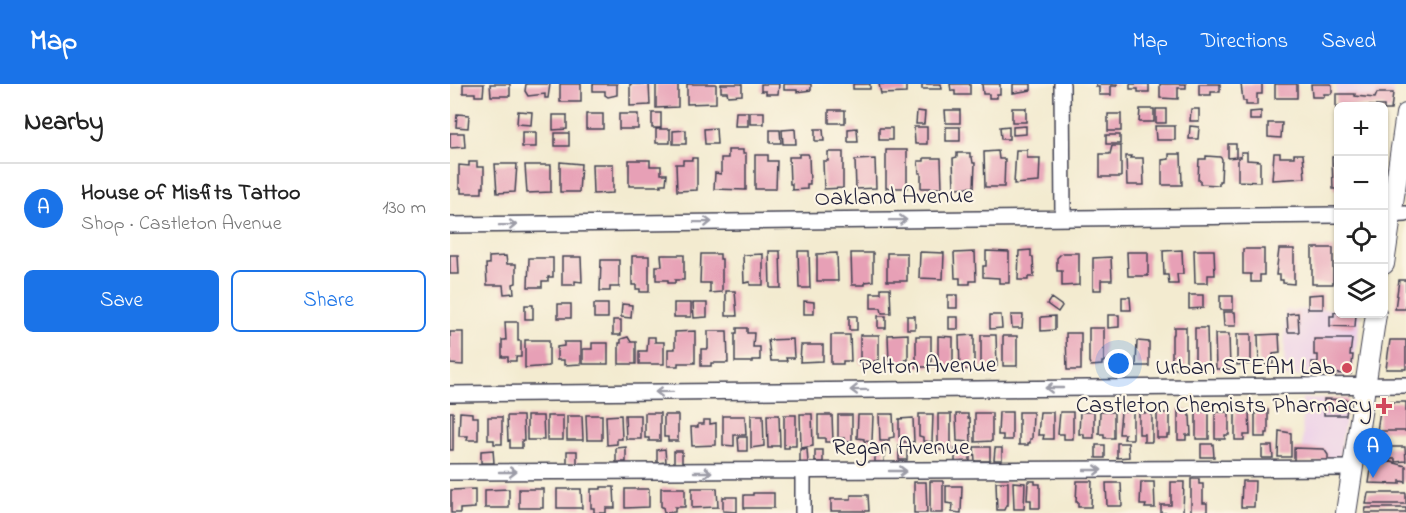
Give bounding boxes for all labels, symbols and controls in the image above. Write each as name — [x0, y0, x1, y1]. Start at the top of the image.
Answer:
text: Map — [30, 22, 77, 63]
text: Map — [1132, 27, 1168, 57]
text: Directions — [1201, 27, 1288, 57]
text: Saved — [1321, 27, 1376, 57]
map controls — [1334, 102, 1388, 318]
button: + — [1334, 102, 1388, 156]
text: Nearby — [24, 104, 103, 142]
button: − — [1334, 156, 1388, 210]
text: House of Misfits Tattoo — [81, 178, 300, 210]
street label: Oakland Avenue — [814, 179, 974, 217]
text: A — [37, 194, 50, 223]
text: 130 m — [382, 194, 426, 223]
text: Shop · Castleton Avenue — [81, 210, 282, 239]
button: locate — [1334, 210, 1388, 264]
one-way arrow — [888, 214, 908, 226]
one-way arrow — [693, 216, 713, 228]
one-way arrow — [498, 219, 518, 230]
button: layers — [1334, 264, 1388, 318]
button: Save — [24, 270, 219, 332]
button: Share — [231, 270, 426, 332]
street label: Pelton Avenue — [859, 348, 997, 386]
your location — [1104, 349, 1133, 378]
place label: Urban STEAM Lab — [1155, 351, 1335, 386]
marker: Urban STEAM Lab — [1340, 361, 1354, 375]
one-way arrow — [1044, 382, 1064, 394]
one-way arrow — [849, 384, 869, 396]
one-way arrow — [654, 386, 674, 398]
place label: Castleton Chemists Pharmacy — [1076, 389, 1372, 425]
marker: Castleton Chemists Pharmacy — [1377, 399, 1391, 413]
pin: A — [1354, 428, 1392, 478]
street label: Regan Avenue — [832, 431, 970, 466]
one-way arrow — [1083, 464, 1103, 476]
one-way arrow — [888, 465, 908, 477]
one-way arrow — [498, 466, 518, 478]
one-way arrow — [693, 466, 713, 478]

